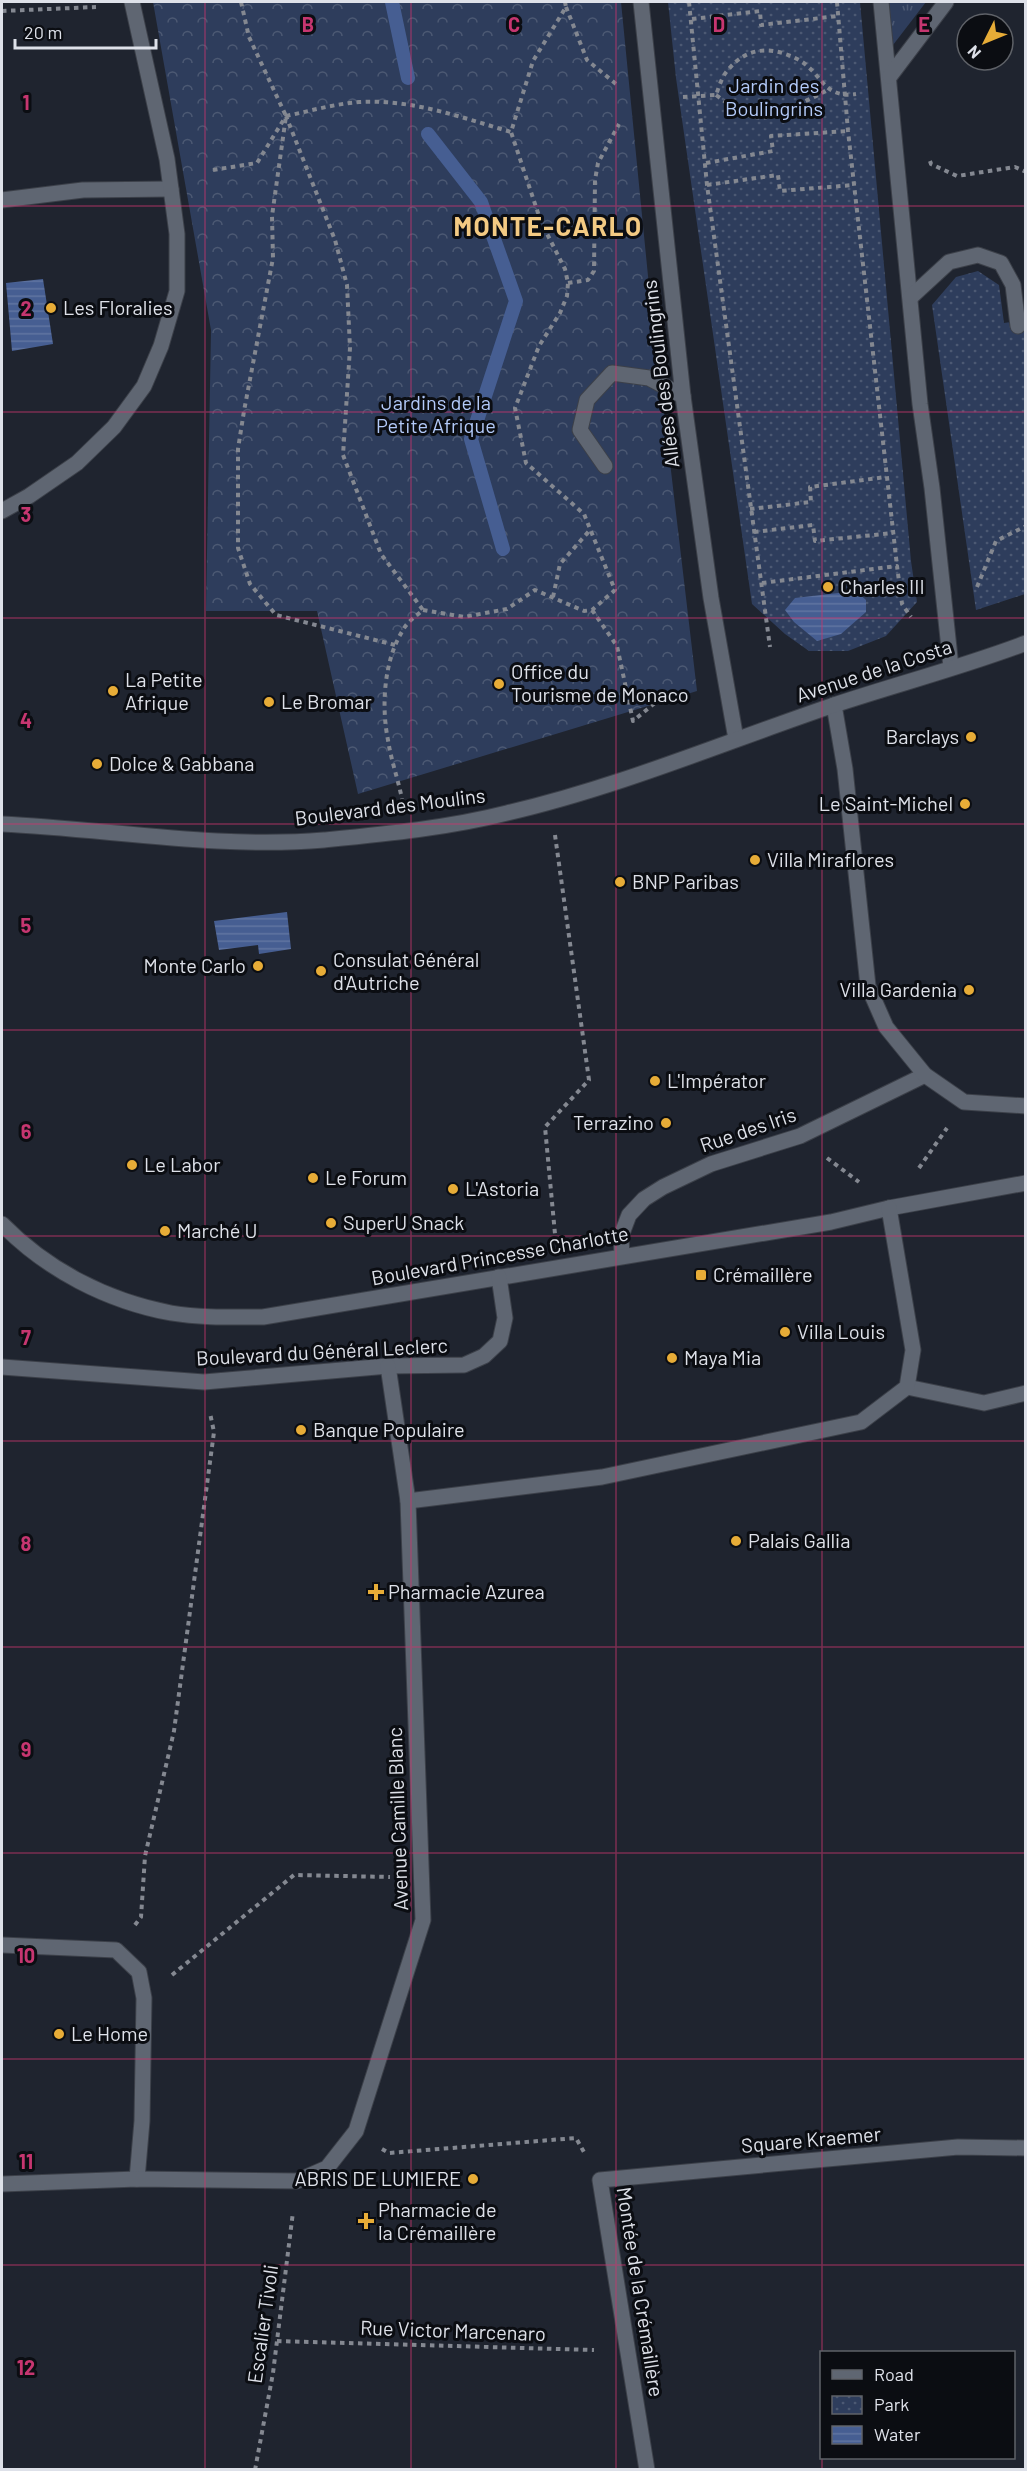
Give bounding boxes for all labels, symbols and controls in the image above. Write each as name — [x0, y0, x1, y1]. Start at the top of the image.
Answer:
scale bar — [15, 12, 156, 50]
text: B — [302, 12, 314, 36]
text: C — [508, 12, 520, 36]
text: D — [713, 12, 725, 36]
text: E — [918, 12, 930, 36]
north arrow — [955, 12, 1015, 72]
text: 20 m — [24, 21, 62, 43]
text: N — [963, 42, 984, 63]
park label: Jardin des Boulingrins — [725, 73, 823, 120]
text: 1 — [22, 90, 30, 114]
district label: MONTE-CARLO — [453, 210, 643, 241]
street label: Allées des Boulingrins — [637, 279, 683, 470]
place label: Les Floralies — [63, 295, 173, 319]
text: 2 — [20, 296, 32, 320]
marker: Les Floralies — [44, 301, 58, 315]
park label: Jardins de la Petite Afrique — [376, 390, 496, 437]
text: 3 — [21, 502, 31, 526]
place label: Charles III — [840, 574, 925, 598]
marker: Charles III — [821, 580, 835, 594]
street label: Avenue de la Costa — [793, 634, 954, 707]
place label: Office du Tourisme de Monaco — [511, 659, 689, 706]
place label: La Petite Afrique — [125, 667, 203, 714]
marker: Office du Tourisme de Monaco — [492, 677, 506, 691]
marker: La Petite Afrique — [106, 684, 120, 698]
place label: Le Bromar — [281, 689, 372, 713]
marker: Le Bromar — [262, 695, 276, 709]
text: 4 — [20, 708, 32, 732]
place label: Barclays — [886, 724, 959, 748]
marker: Barclays — [964, 730, 978, 744]
place label: Dolce & Gabbana — [109, 751, 254, 775]
marker: Dolce & Gabbana — [90, 757, 104, 771]
street label: Boulevard des Moulins — [293, 782, 487, 830]
place label: Le Saint-Michel — [819, 791, 953, 815]
marker: Le Saint-Michel — [958, 797, 972, 811]
place label: Villa Miraflores — [767, 847, 894, 871]
marker: Villa Miraflores — [748, 853, 762, 867]
place label: BNP Paribas — [632, 869, 739, 893]
marker: BNP Paribas — [613, 875, 627, 889]
text: 5 — [21, 913, 32, 937]
place label: Consulat Général d'Autriche — [333, 947, 479, 994]
place label: Monte Carlo — [143, 953, 246, 977]
marker: Monte Carlo — [251, 959, 265, 973]
marker: Consulat Général d'Autriche — [314, 964, 328, 978]
place label: Villa Gardenia — [840, 977, 957, 1001]
marker: Villa Gardenia — [962, 983, 976, 997]
place label: L'Impérator — [667, 1068, 766, 1092]
marker: L'Impérator — [648, 1074, 662, 1088]
street label: Rue des Iris — [697, 1101, 799, 1157]
place label: Terrazino — [573, 1110, 654, 1134]
marker: Terrazino — [659, 1116, 673, 1130]
text: 6 — [21, 1119, 32, 1143]
place label: Le Labor — [144, 1152, 221, 1176]
marker: Le Labor — [125, 1158, 139, 1172]
place label: Le Forum — [325, 1165, 407, 1189]
marker: Le Forum — [306, 1171, 320, 1185]
place label: L'Astoria — [465, 1176, 539, 1200]
marker: L'Astoria — [446, 1182, 460, 1196]
place label: SuperU Snack — [343, 1210, 464, 1234]
marker: SuperU Snack — [324, 1216, 338, 1230]
place label: Marché U — [177, 1218, 257, 1242]
street label: Boulevard Princesse Charlotte — [369, 1221, 630, 1289]
marker: Marché U — [158, 1224, 172, 1238]
place label: Crémaillère — [713, 1262, 813, 1286]
marker: Crémaillère — [694, 1268, 708, 1282]
place label: Villa Louis — [797, 1319, 885, 1343]
text: 7 — [21, 1325, 31, 1349]
marker: Villa Louis — [778, 1325, 792, 1339]
street label: Boulevard du Général Leclerc — [196, 1332, 448, 1370]
place label: Maya Mia — [684, 1345, 761, 1369]
marker: Maya Mia — [665, 1351, 679, 1365]
place label: Banque Populaire — [313, 1417, 465, 1441]
marker: Banque Populaire — [294, 1423, 308, 1437]
place label: Palais Gallia — [748, 1528, 850, 1552]
text: 8 — [21, 1531, 32, 1555]
marker: Palais Gallia — [729, 1534, 743, 1548]
place label: Pharmacie Azurea — [388, 1579, 545, 1603]
marker: Pharmacie Azurea — [369, 1585, 383, 1599]
street label: Avenue Camille Blanc — [382, 1727, 412, 1911]
text: 9 — [21, 1737, 31, 1761]
text: 10 — [17, 1943, 35, 1967]
place label: Le Home — [71, 2021, 148, 2045]
marker: Le Home — [52, 2027, 66, 2041]
street label: Square Kraemer — [740, 2121, 882, 2157]
text: 11 — [19, 2149, 33, 2173]
place label: ABRIS DE LUMIERE — [295, 2166, 461, 2190]
marker: ABRIS DE LUMIERE — [466, 2172, 480, 2186]
street label: Montée de la Crémaillère — [613, 2185, 669, 2399]
place label: Pharmacie de la Crémaillère — [378, 2197, 497, 2244]
marker: Pharmacie de la Crémaillère — [359, 2214, 373, 2228]
street label: Escalier Tivoli — [242, 2263, 282, 2385]
street label: Rue Victor Marcenaro — [360, 2315, 546, 2345]
legend — [820, 2351, 1015, 2459]
text: 12 — [17, 2355, 35, 2379]
text: Road — [874, 2363, 914, 2385]
text: Park — [874, 2393, 909, 2415]
text: Water — [874, 2423, 921, 2445]

